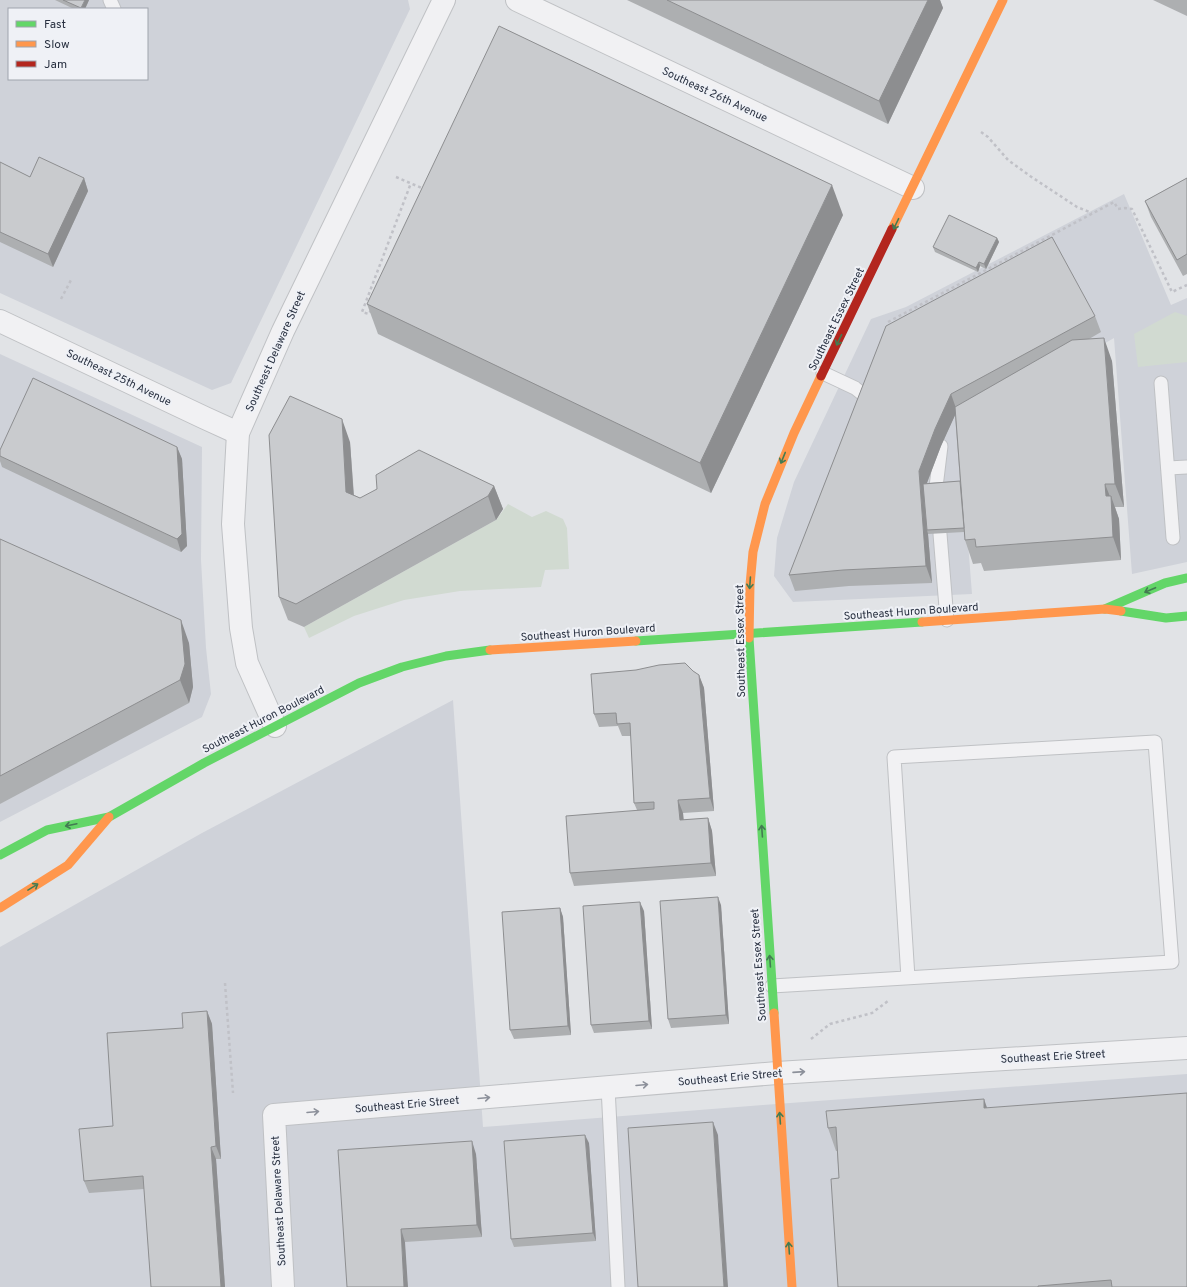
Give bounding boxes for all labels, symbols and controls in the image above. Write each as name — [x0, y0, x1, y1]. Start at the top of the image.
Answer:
legend — [8, 8, 148, 80]
text: Fast — [44, 17, 66, 33]
text: Slow — [44, 37, 70, 53]
text: Jam — [44, 57, 67, 73]
street label: Southeast 26th Avenue — [660, 64, 770, 126]
one-way arrow — [892, 217, 899, 229]
street label: Southeast Essex Street — [806, 265, 868, 373]
street label: Southeast Delaware Street — [243, 289, 309, 414]
one-way arrow — [835, 334, 842, 346]
street label: Southeast 25th Avenue — [64, 346, 173, 409]
one-way arrow — [779, 451, 787, 463]
one-way arrow — [747, 576, 754, 589]
street label: Southeast Essex Street — [733, 584, 749, 698]
one-way arrow — [1144, 587, 1156, 594]
street label: Southeast Huron Boulevard — [843, 600, 979, 624]
street label: Southeast Huron Boulevard — [520, 621, 656, 645]
street label: Southeast Huron Boulevard — [200, 683, 327, 757]
one-way arrow — [65, 822, 78, 830]
one-way arrow — [758, 825, 766, 838]
one-way arrow — [27, 883, 38, 891]
street label: Southeast Essex Street — [748, 908, 770, 1022]
one-way arrow — [767, 955, 774, 968]
street label: Southeast Erie Street — [1000, 1047, 1106, 1067]
street label: Southeast Erie Street — [677, 1066, 783, 1090]
one-way arrow — [792, 1068, 805, 1076]
one-way arrow — [635, 1081, 648, 1088]
street label: Southeast Erie Street — [354, 1093, 460, 1117]
one-way arrow — [477, 1094, 490, 1101]
one-way arrow — [306, 1108, 319, 1116]
one-way arrow — [777, 1112, 784, 1125]
street label: Southeast Delaware Street — [269, 1135, 289, 1267]
one-way arrow — [786, 1242, 793, 1255]

